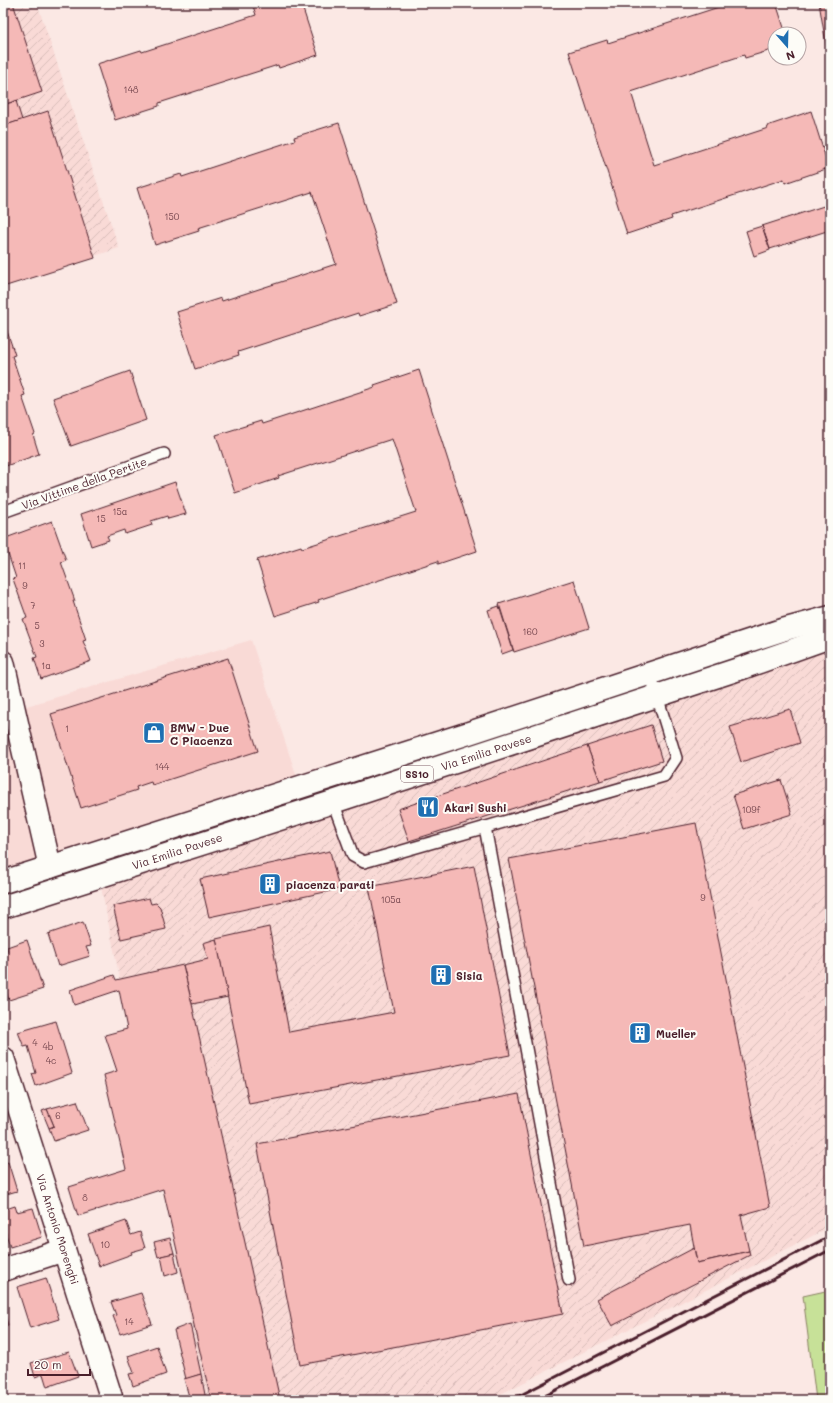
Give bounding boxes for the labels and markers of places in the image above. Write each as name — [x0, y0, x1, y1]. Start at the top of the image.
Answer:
shop icon: BMW - Due C Piacenza — [141, 720, 167, 746]
place label: BMW - Due C Piacenza — [170, 720, 233, 748]
restaurant icon: Akari Sushi — [415, 794, 441, 820]
place label: Akari Sushi — [444, 800, 507, 815]
building icon: piacenza parati — [257, 871, 283, 897]
place label: piacenza parati — [286, 877, 375, 892]
building icon: Sisia — [428, 962, 454, 988]
place label: Sisia — [456, 968, 483, 983]
building icon: Mueller — [627, 1020, 653, 1046]
place label: Mueller — [656, 1026, 696, 1041]

